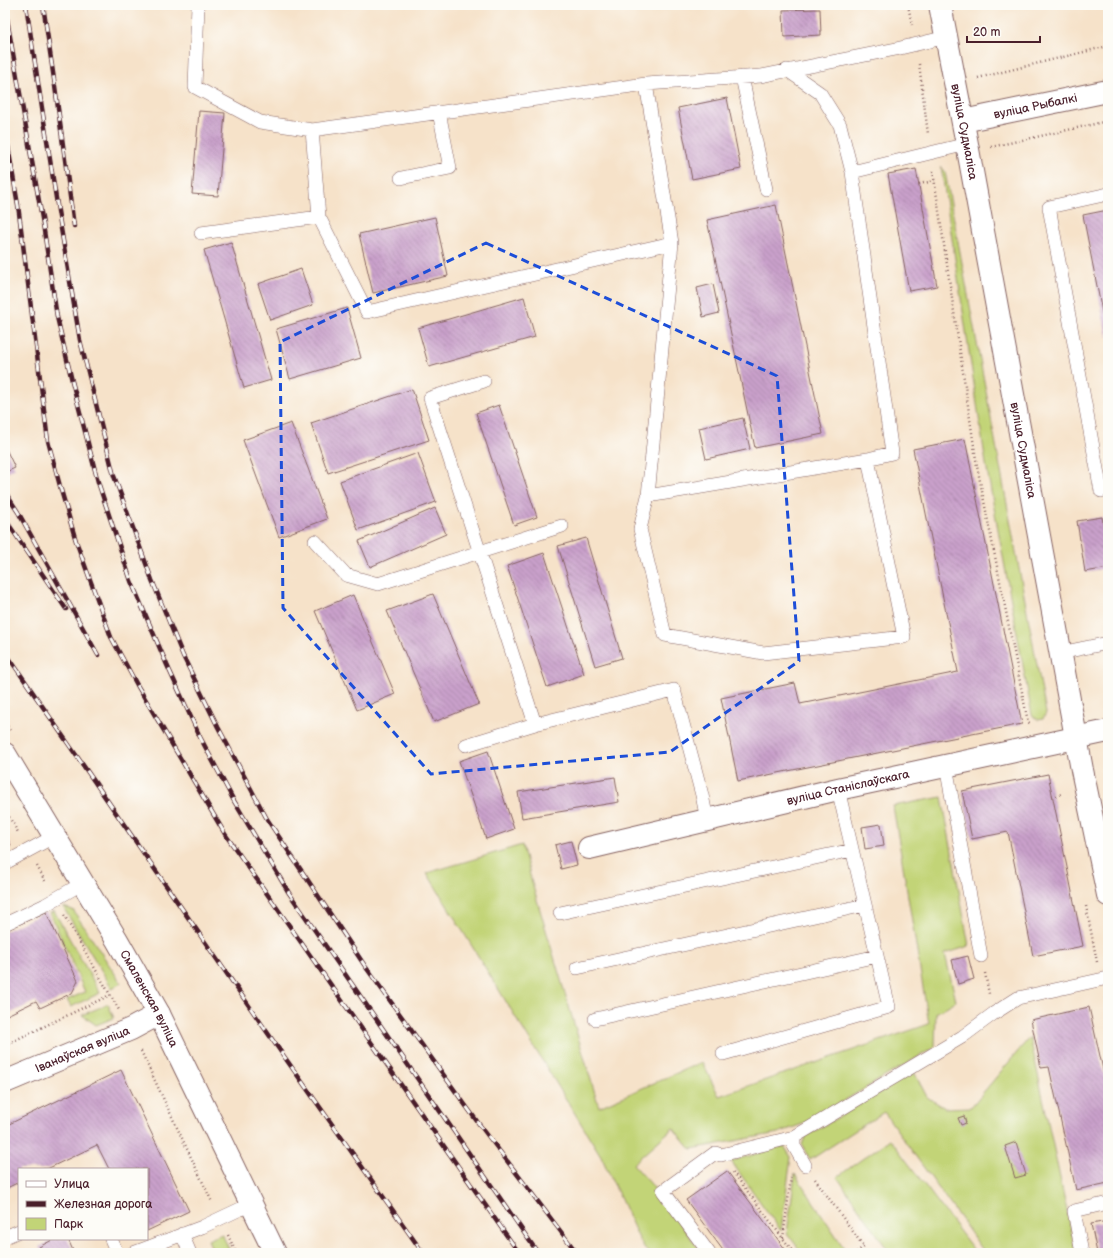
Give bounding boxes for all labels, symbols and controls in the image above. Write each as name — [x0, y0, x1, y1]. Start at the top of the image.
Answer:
scale bar — [967, 18, 1040, 44]
text: 20 m — [973, 25, 1000, 40]
street label: вуліца Судмаліса — [947, 82, 980, 181]
street label: вуліца Рыбалкі — [992, 91, 1079, 122]
street label: вуліца Судмаліса — [1007, 401, 1039, 500]
street label: вуліца Станіслаўскага — [785, 767, 911, 809]
street label: Смаленская вуліца — [116, 948, 181, 1050]
street label: Іванаўская вуліца — [33, 1023, 132, 1076]
legend — [18, 1168, 148, 1240]
text: Улица — [54, 1177, 90, 1192]
text: Железная дорога — [54, 1197, 152, 1212]
text: Парк — [54, 1217, 84, 1232]

